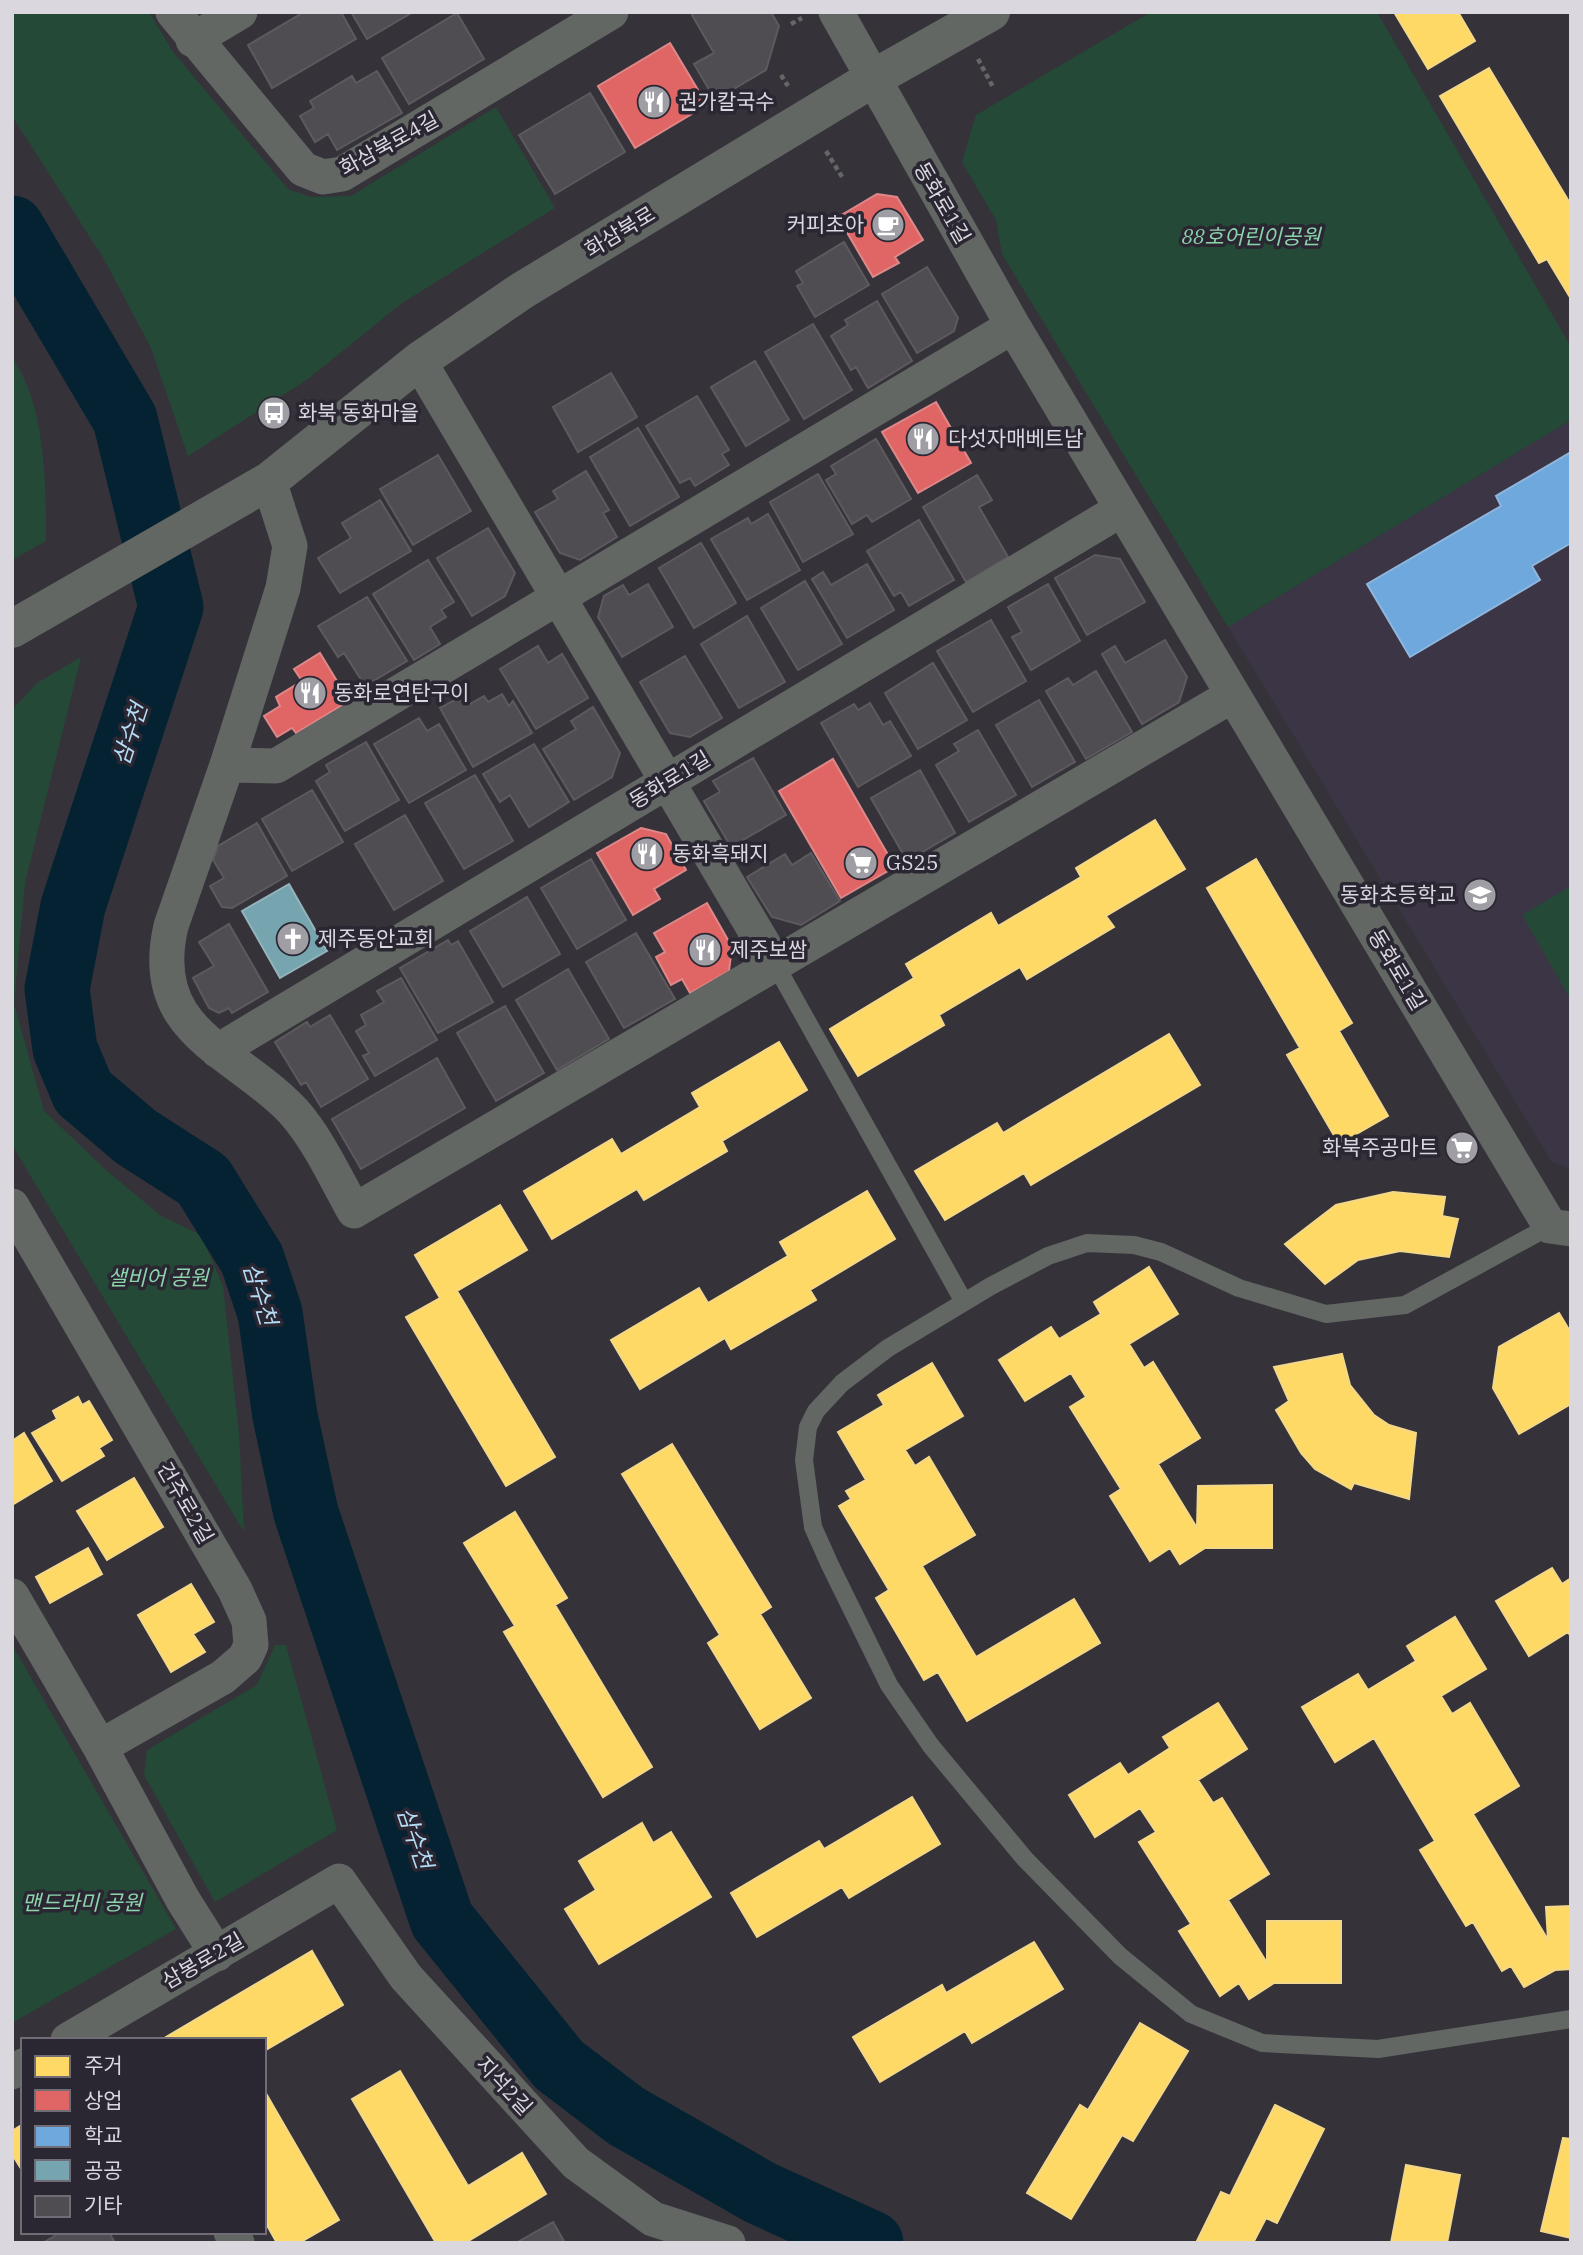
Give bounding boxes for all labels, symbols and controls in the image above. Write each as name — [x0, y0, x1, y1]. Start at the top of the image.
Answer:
restaurant icon: 권가칼국수 — [635, 83, 673, 121]
place label: 권가칼국수 — [678, 87, 775, 115]
street label: 화삼북로4길 — [334, 104, 443, 182]
street label: 동화로1길 — [908, 157, 977, 248]
street label: 화삼북로 — [579, 199, 660, 263]
cafe icon: 커피초아 — [869, 206, 907, 244]
place label: 커피초아 — [787, 210, 864, 238]
park label: 88호어린이공원 — [1181, 222, 1322, 250]
bus stop icon: 화북 동화마을 — [255, 394, 293, 432]
place label: 화북 동화마을 — [298, 398, 419, 426]
restaurant icon: 다섯자매베트남 — [904, 420, 942, 458]
place label: 다섯자매베트남 — [948, 424, 1083, 452]
restaurant icon: 동화로연탄구이 — [291, 674, 329, 712]
place label: 동화로연탄구이 — [334, 678, 469, 706]
water label: 삼수천 — [105, 696, 154, 769]
street label: 동화로1길 — [624, 744, 715, 814]
restaurant icon: 동화흑돼지 — [628, 835, 666, 873]
place label: 동화흑돼지 — [672, 839, 769, 867]
supermarket icon: GS25 — [842, 844, 880, 882]
place label: GS25 — [886, 848, 939, 876]
school or university icon: 동화초등학교 — [1461, 876, 1499, 914]
place label: 동화초등학교 — [1340, 880, 1456, 908]
church icon: 제주동안교회 — [274, 920, 312, 958]
place label: 제주동안교회 — [318, 924, 434, 952]
street label: 동화로1길 — [1363, 924, 1433, 1015]
restaurant icon: 제주보쌈 — [686, 931, 724, 969]
place label: 제주보쌈 — [730, 935, 807, 963]
supermarket icon: 화북주공마트 — [1443, 1129, 1481, 1167]
place label: 화북주공마트 — [1322, 1133, 1438, 1161]
water label: 삼수천 — [237, 1259, 285, 1331]
park label: 샐비어 공원 — [107, 1263, 210, 1291]
street label: 건주로2길 — [151, 1457, 220, 1548]
water label: 삼수천 — [391, 1803, 441, 1875]
park label: 맨드라미 공원 — [22, 1888, 144, 1916]
street label: 삼봉로2길 — [157, 1926, 248, 1995]
legend — [21, 2038, 266, 2234]
street label: 지석2길 — [470, 2050, 539, 2121]
text: 주거 — [84, 2051, 123, 2079]
text: 상업 — [84, 2086, 123, 2114]
text: 학교 — [84, 2121, 123, 2149]
text: 공공 — [84, 2156, 123, 2184]
text: 기타 — [84, 2191, 123, 2219]

